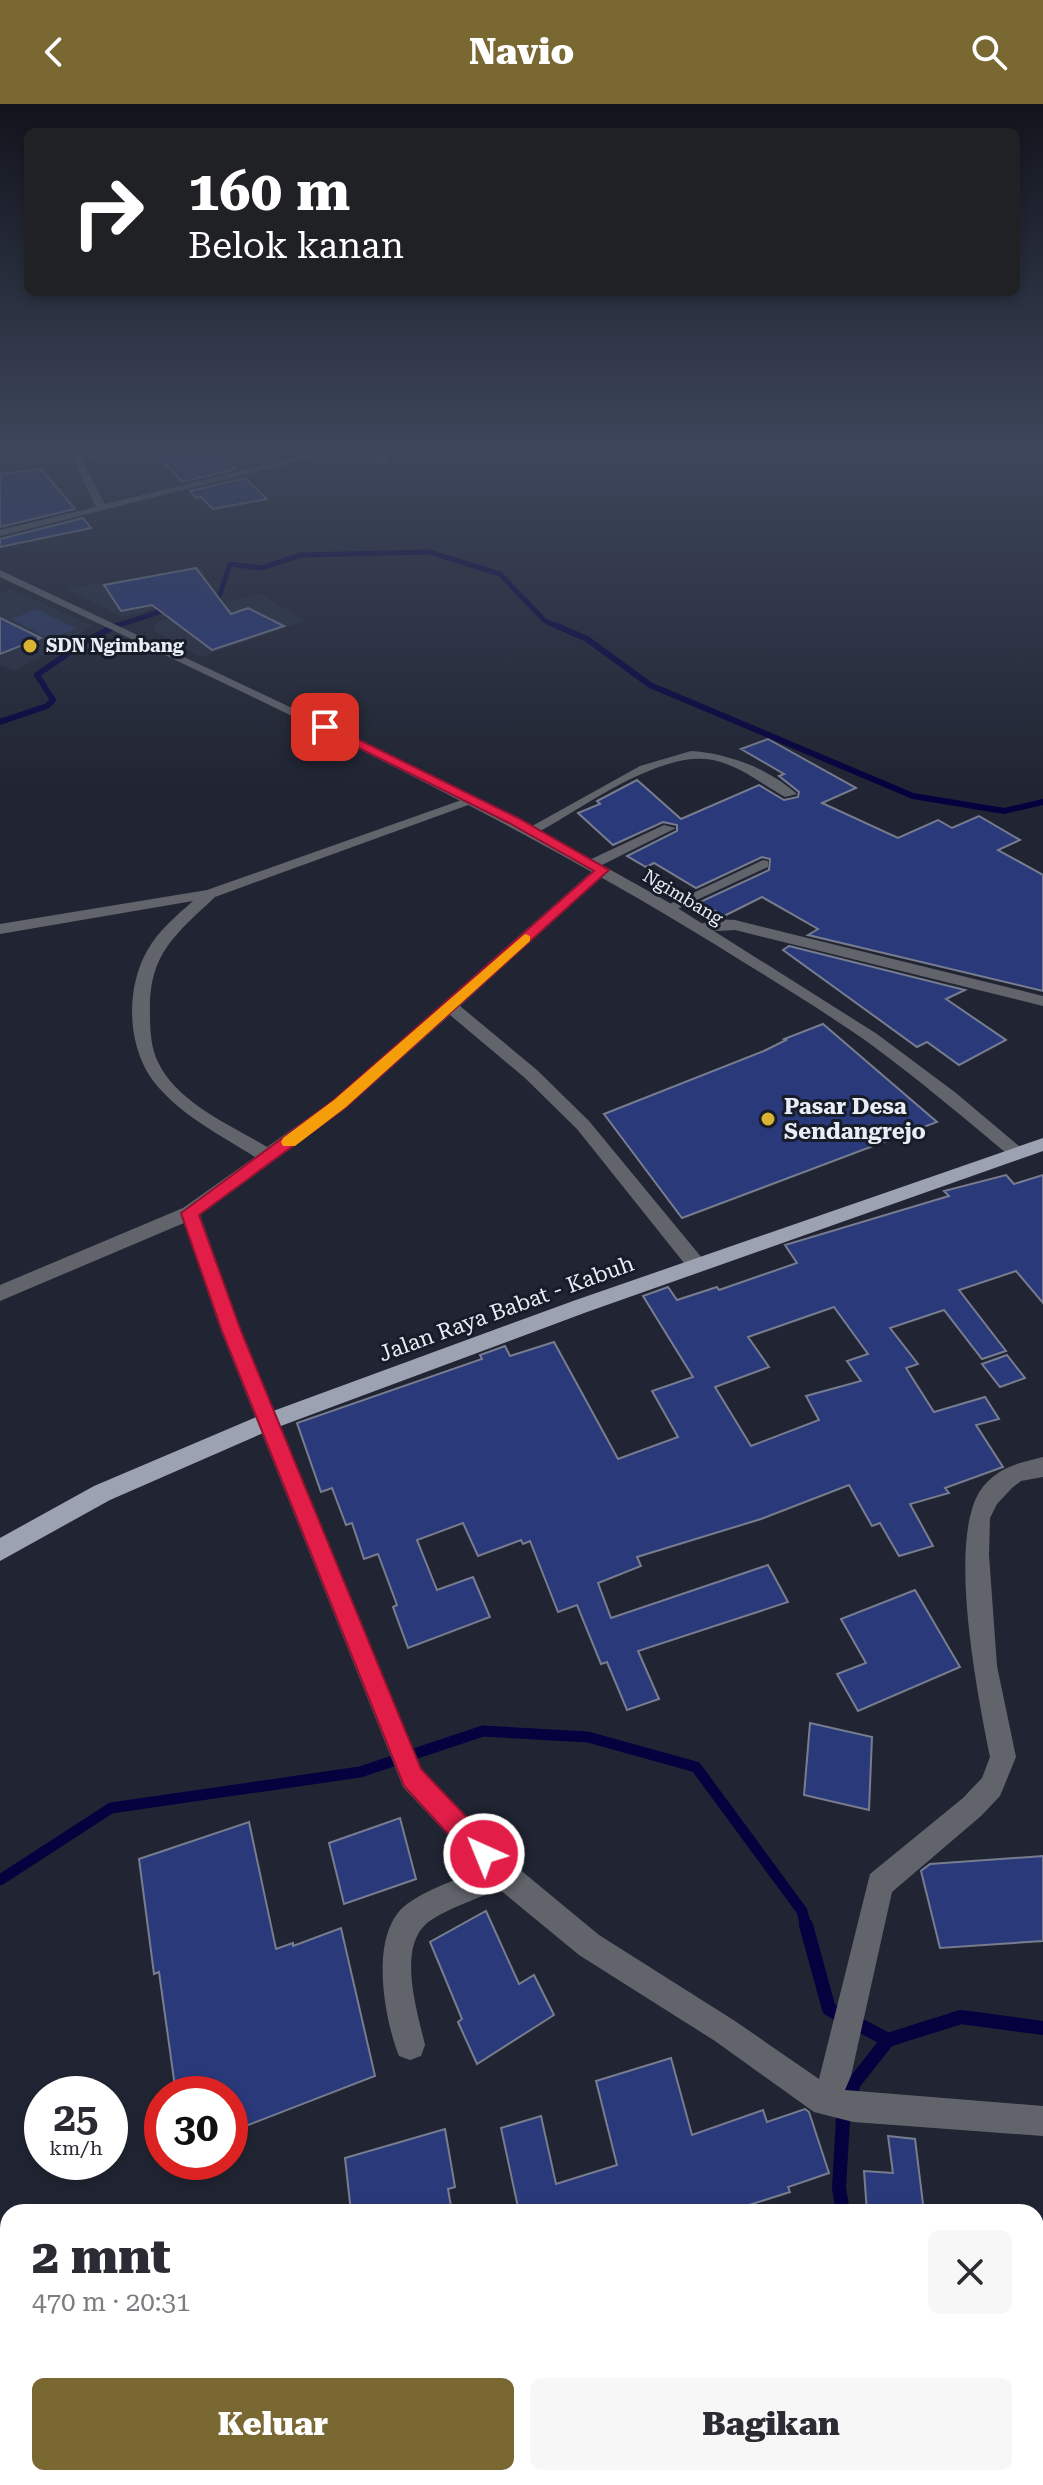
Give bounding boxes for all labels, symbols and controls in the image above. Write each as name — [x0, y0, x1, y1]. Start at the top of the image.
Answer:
icon: back — [32, 30, 76, 74]
icon: search — [967, 30, 1011, 74]
text: Navio — [469, 31, 574, 73]
text: 160 m — [188, 158, 350, 224]
icon: right — [56, 160, 160, 264]
text: Belok kanan — [188, 225, 404, 267]
place label: SDN Ngimbang — [46, 635, 185, 656]
marker: SDN Ngimbang — [21, 637, 39, 655]
pin — [291, 693, 359, 761]
icon: arrive — [303, 705, 347, 749]
street label: Ngimbang — [640, 865, 728, 929]
place label: Pasar Desa Sendangrejo — [784, 1094, 926, 1144]
marker: Pasar Desa Sendangrejo — [759, 1110, 777, 1128]
street label: Jalan Raya Babat - Kabuh — [375, 1251, 637, 1366]
position arrow — [442, 1812, 526, 1896]
speed limit sign: 30 — [144, 2076, 248, 2180]
text: 25 — [54, 2094, 98, 2141]
text: km/h — [49, 2136, 103, 2160]
text: 2 mnt — [32, 2229, 171, 2285]
button: close — [928, 2230, 1012, 2314]
text: 470 m · 20:31 — [32, 2287, 191, 2317]
button: Keluar — [32, 2378, 514, 2470]
button: Bagikan — [530, 2378, 1012, 2470]

